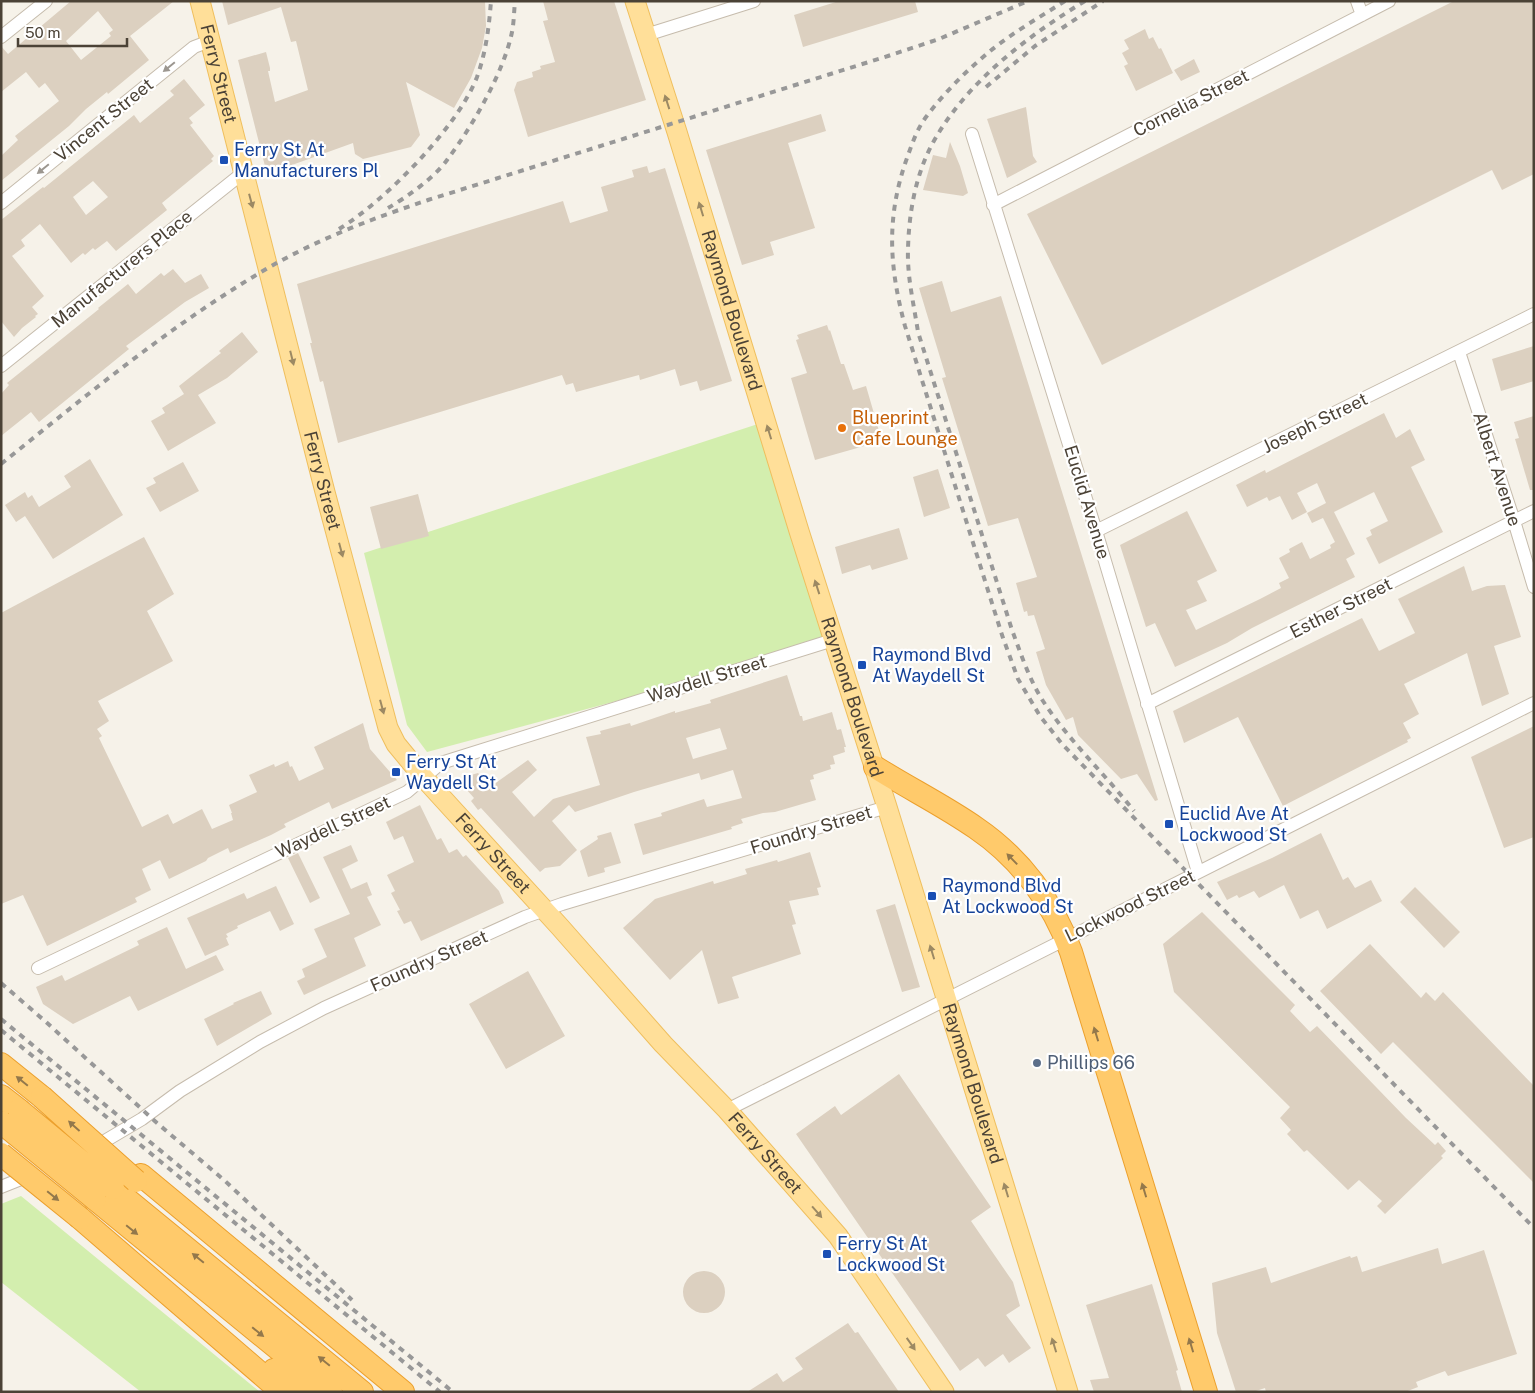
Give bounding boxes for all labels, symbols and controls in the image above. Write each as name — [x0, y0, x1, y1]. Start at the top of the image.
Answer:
scale bar — [18, 15, 126, 47]
street label: Ferry Street — [196, 22, 242, 125]
text: 50 m — [25, 24, 60, 41]
one-way arrow — [163, 62, 176, 73]
street label: Cornelia Street — [1129, 64, 1252, 141]
street label: Vincent Street — [50, 73, 157, 166]
one-way arrow — [663, 95, 671, 110]
place label: Ferry St At Manufacturers Pl — [234, 139, 379, 181]
marker: Ferry St At Manufacturers Pl — [218, 154, 230, 166]
one-way arrow — [37, 164, 50, 175]
one-way arrow — [247, 194, 255, 209]
one-way arrow — [696, 202, 704, 217]
street label: Manufacturers Place — [47, 205, 196, 332]
street label: Raymond Boulevard — [698, 227, 766, 393]
one-way arrow — [288, 351, 296, 366]
street label: Joseph Street — [1259, 388, 1371, 457]
place label: Blueprint Cafe Lounge — [852, 407, 958, 449]
street label: Albert Avenue — [1469, 409, 1526, 529]
marker: Blueprint Cafe Lounge — [836, 422, 848, 434]
one-way arrow — [764, 424, 772, 439]
street label: Ferry Street — [300, 429, 346, 532]
street label: Euclid Avenue — [1060, 442, 1115, 561]
one-way arrow — [337, 542, 345, 557]
street label: Esther Street — [1286, 573, 1395, 642]
one-way arrow — [812, 579, 820, 594]
street label: Raymond Boulevard — [817, 614, 888, 780]
place label: Raymond Blvd At Waydell St — [872, 644, 991, 686]
street label: Waydell Street — [644, 650, 769, 707]
marker: Raymond Blvd At Waydell St — [856, 659, 868, 671]
one-way arrow — [378, 699, 386, 714]
place label: Ferry St At Waydell St — [406, 751, 497, 793]
marker: Ferry St At Waydell St — [390, 766, 402, 778]
street label: Waydell Street — [272, 791, 393, 862]
street label: Foundry Street — [747, 801, 874, 858]
place label: Euclid Ave At Lockwood St — [1179, 803, 1289, 845]
street label: Ferry Street — [451, 809, 535, 898]
marker: Euclid Ave At Lockwood St — [1163, 818, 1175, 830]
one-way arrow — [1006, 853, 1018, 865]
street label: Lockwood Street — [1061, 865, 1198, 946]
place label: Raymond Blvd At Lockwood St — [942, 875, 1073, 917]
marker: Raymond Blvd At Lockwood St — [926, 890, 938, 902]
street label: Foundry Street — [367, 925, 491, 996]
one-way arrow — [927, 944, 935, 959]
street label: Raymond Boulevard — [938, 1001, 1008, 1166]
one-way arrow — [1092, 1027, 1100, 1042]
place label: Phillips 66 — [1047, 1052, 1135, 1073]
marker: Phillips 66 — [1031, 1057, 1043, 1069]
one-way arrow — [15, 1075, 28, 1086]
street label: Ferry Street — [724, 1108, 807, 1198]
one-way arrow — [67, 1120, 80, 1131]
one-way arrow — [1002, 1182, 1010, 1197]
one-way arrow — [1139, 1182, 1147, 1197]
one-way arrow — [46, 1191, 59, 1202]
one-way arrow — [811, 1206, 822, 1218]
one-way arrow — [126, 1224, 139, 1235]
place label: Ferry St At Lockwood St — [837, 1233, 945, 1275]
marker: Ferry St At Lockwood St — [821, 1248, 833, 1260]
one-way arrow — [192, 1252, 205, 1263]
one-way arrow — [252, 1327, 265, 1338]
one-way arrow — [906, 1337, 916, 1351]
one-way arrow — [1187, 1337, 1195, 1352]
one-way arrow — [1050, 1338, 1057, 1353]
one-way arrow — [318, 1355, 331, 1366]

